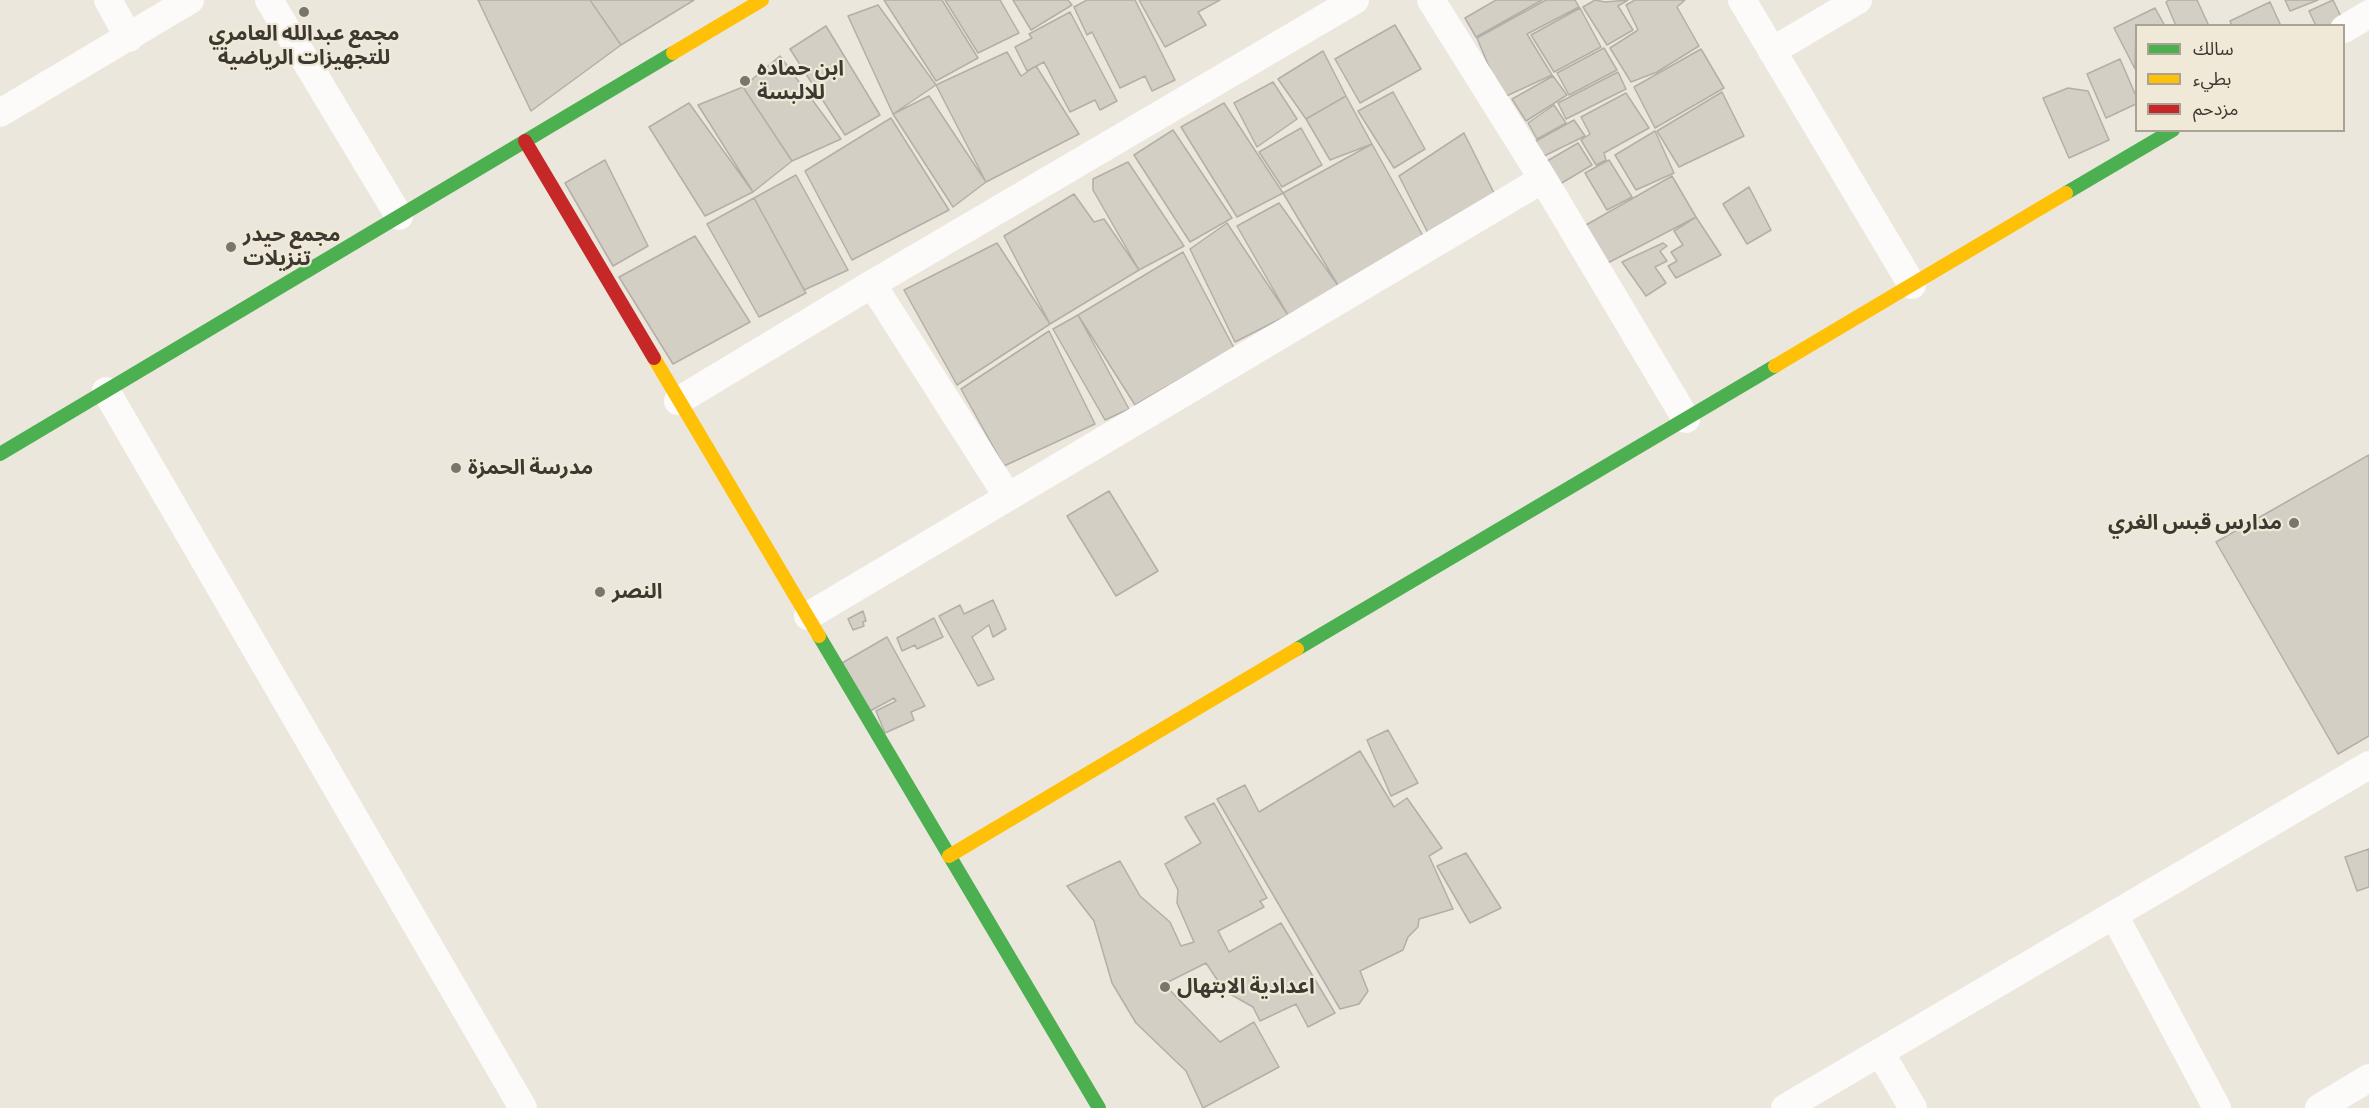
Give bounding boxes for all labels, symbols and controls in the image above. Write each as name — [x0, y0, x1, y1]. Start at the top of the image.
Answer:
marker: مجمع عبدالله العامري للتجهيزات الرياضية — [297, 5, 311, 19]
place label: مجمع عبدالله العامري للتجهيزات الرياضية — [209, 21, 399, 71]
legend — [2135, 24, 2345, 132]
text: سالك — [2193, 39, 2234, 59]
place label: ابن حماده للالبسة — [757, 56, 844, 106]
text: بطيء — [2193, 69, 2231, 89]
marker: ابن حماده للالبسة — [738, 74, 752, 88]
text: مزدحم — [2193, 99, 2238, 119]
place label: مجمع حيدر تنزيلات — [243, 222, 340, 272]
marker: مجمع حيدر تنزيلات — [224, 240, 238, 254]
place label: مدرسة الحمزة — [468, 455, 593, 481]
marker: مدرسة الحمزة — [449, 461, 463, 475]
place label: مدارس قبس الغري — [2108, 510, 2282, 536]
marker: مدارس قبس الغري — [2287, 516, 2301, 530]
place label: النصر — [612, 579, 663, 605]
marker: النصر — [593, 585, 607, 599]
place label: اعدادية الابتهال — [1177, 974, 1315, 1000]
marker: اعدادية الابتهال — [1158, 980, 1172, 994]

